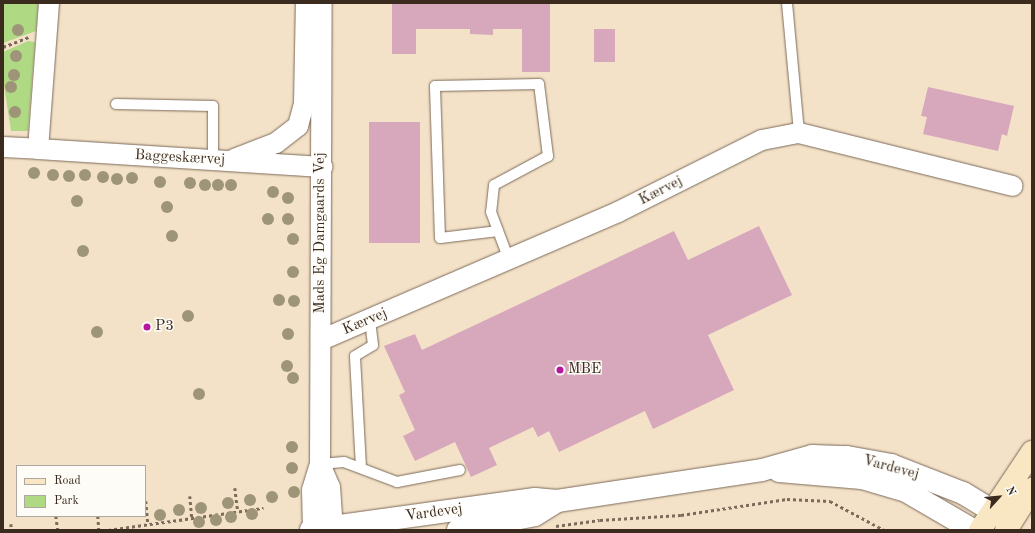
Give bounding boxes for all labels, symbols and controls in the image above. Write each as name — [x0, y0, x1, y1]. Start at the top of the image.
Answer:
street label: Baggeskærvej — [134, 147, 226, 169]
street label: Mads Eg Damgaards Vej — [312, 152, 330, 314]
street label: Kærvej — [636, 172, 686, 210]
street label: Kærvej — [340, 305, 390, 339]
place label: P3 — [155, 318, 174, 336]
marker: P3 — [142, 322, 152, 332]
place label: MBE — [568, 361, 601, 379]
marker: MBE — [555, 365, 565, 375]
street label: Vardevej — [861, 452, 921, 484]
legend — [16, 465, 146, 517]
text: Road — [54, 475, 81, 487]
north arrow — [979, 477, 1019, 517]
text: N — [1003, 485, 1017, 498]
text: Park — [54, 495, 79, 507]
street label: Vardevej — [404, 500, 464, 526]

